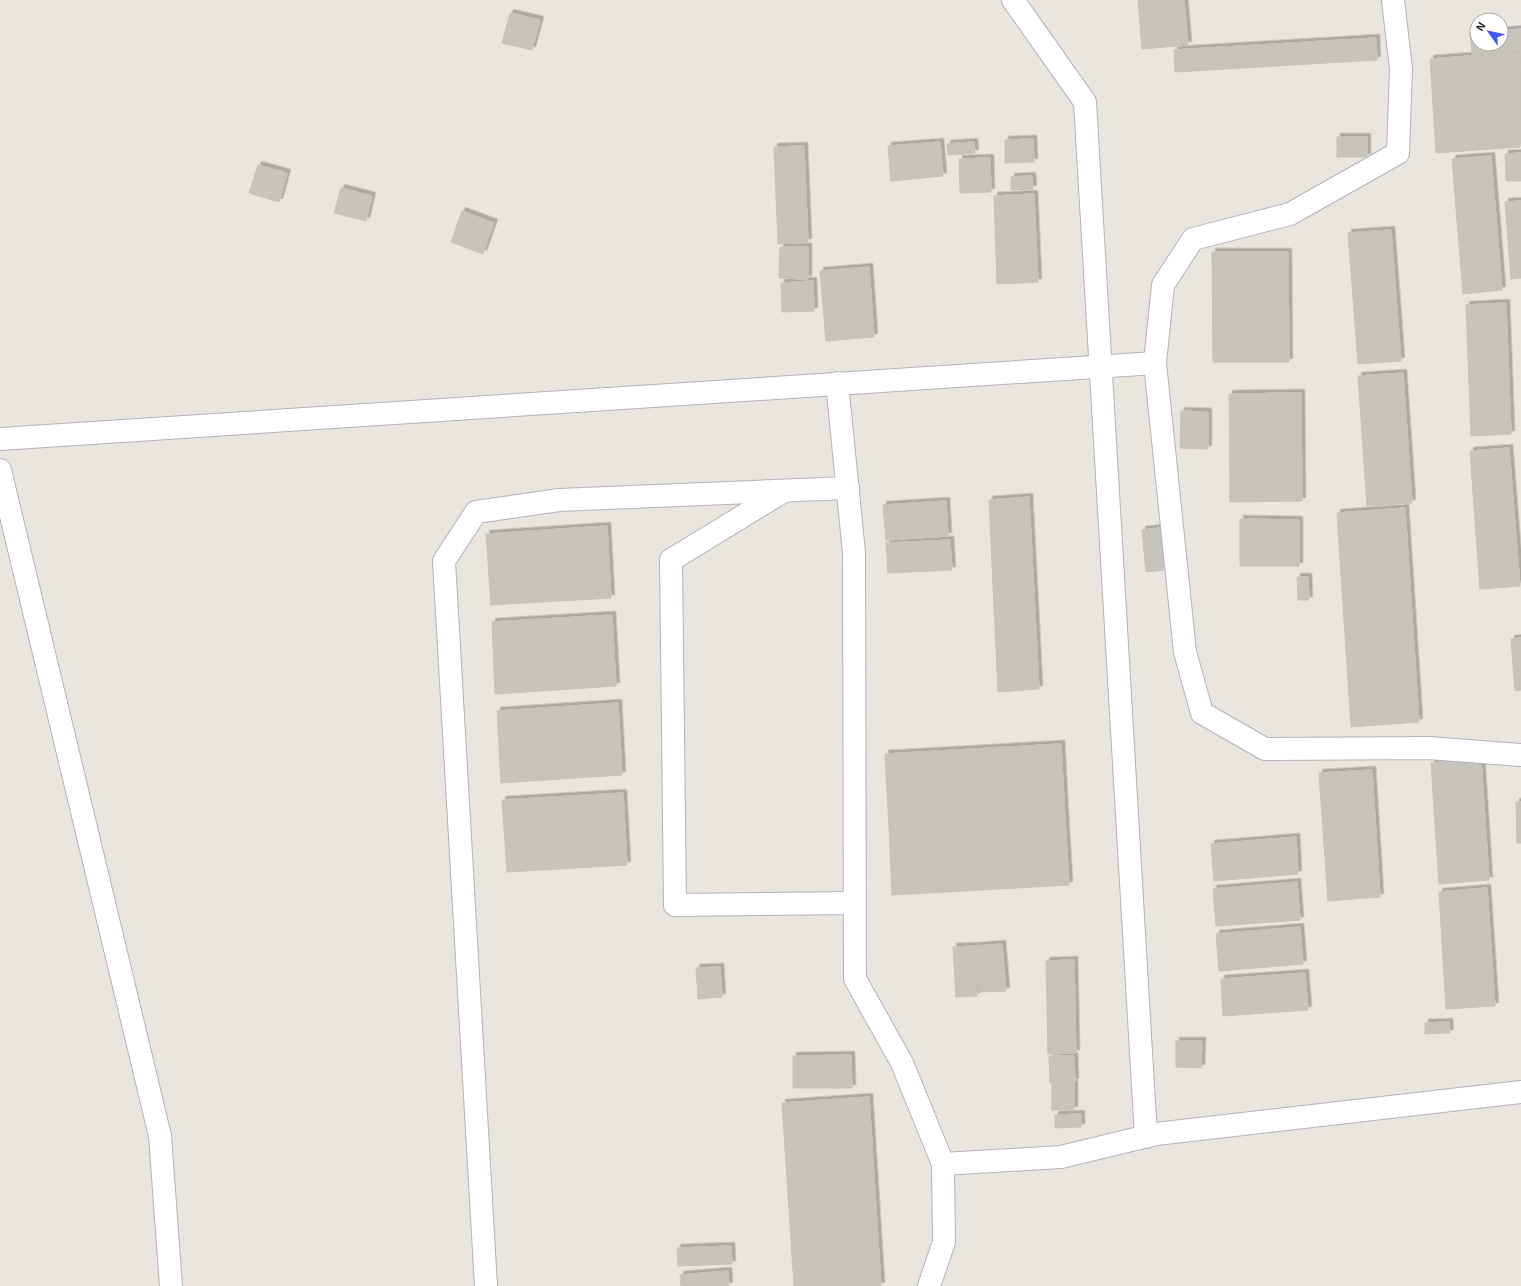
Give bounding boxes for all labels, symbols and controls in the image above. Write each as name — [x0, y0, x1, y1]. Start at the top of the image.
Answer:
north arrow — [1469, 12, 1509, 52]
text: N — [1473, 19, 1488, 33]

